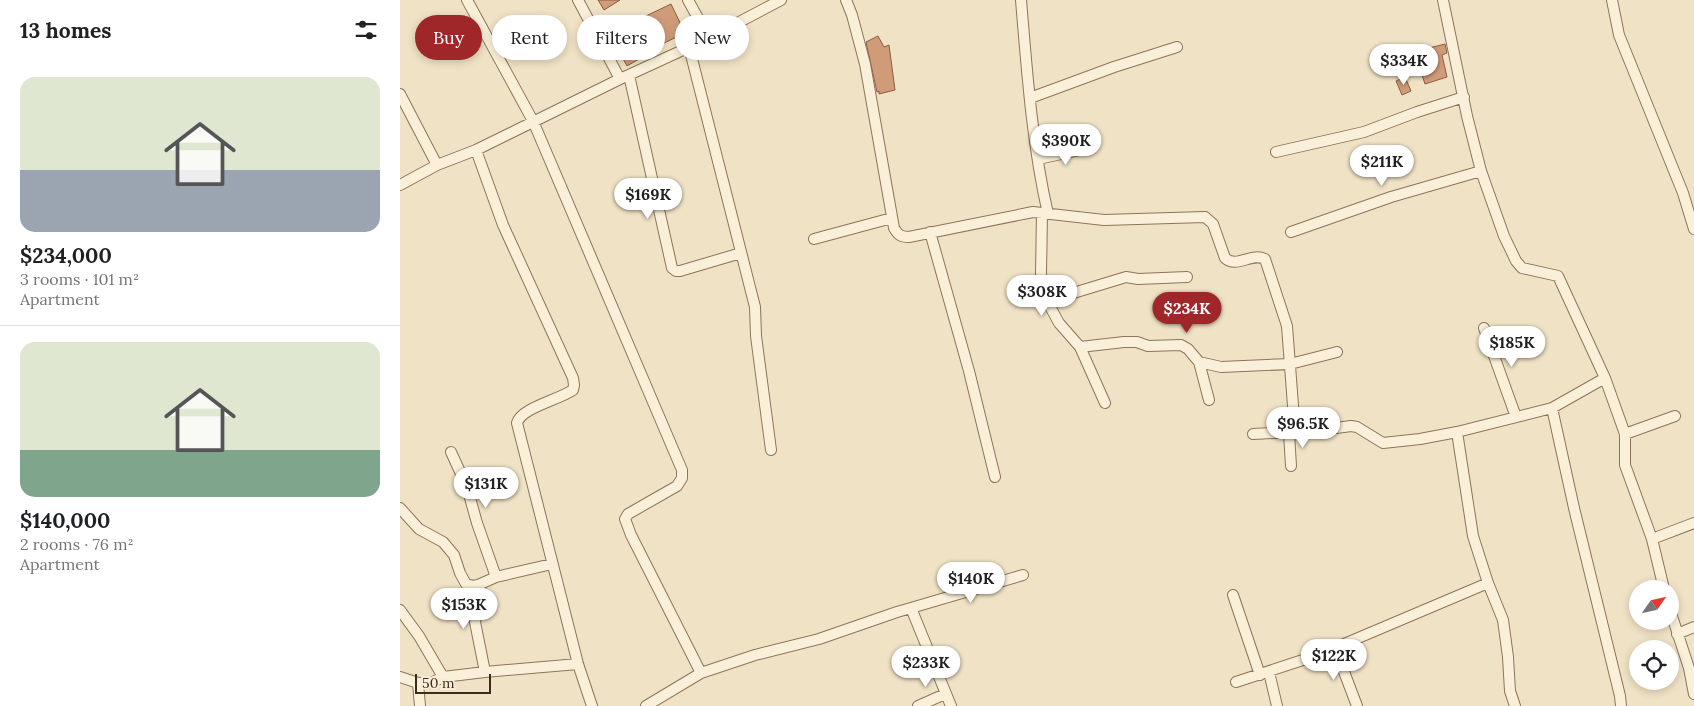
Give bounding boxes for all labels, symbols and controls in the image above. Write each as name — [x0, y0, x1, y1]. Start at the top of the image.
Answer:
chip: Buy — [415, 15, 482, 60]
chip: Rent — [492, 15, 567, 60]
chip: Filters — [577, 15, 665, 60]
chip: New — [675, 15, 749, 60]
icon: filters — [352, 16, 380, 44]
text: 13 homes — [20, 17, 112, 44]
pin: $334K — [1369, 44, 1439, 86]
text: $334K — [1380, 50, 1428, 70]
icon: home — [155, 109, 245, 199]
pin: $390K — [1031, 124, 1101, 166]
text: $390K — [1041, 130, 1091, 150]
pin: $211K — [1347, 144, 1417, 187]
text: $211K — [1361, 151, 1403, 171]
pin: $169K — [613, 178, 683, 220]
text: $169K — [625, 184, 671, 204]
text: $234,000 — [20, 242, 112, 269]
text: 3 rooms · 101 m² — [20, 269, 139, 289]
pin: $308K — [1007, 274, 1077, 317]
text: $308K — [1017, 281, 1067, 301]
text: Apartment — [20, 289, 100, 309]
pin: $234K — [1152, 292, 1222, 334]
text: $234K — [1163, 298, 1211, 318]
pin: $185K — [1477, 326, 1547, 368]
text: $185K — [1489, 332, 1535, 352]
icon: home — [155, 375, 245, 465]
pin: $96.5K — [1262, 406, 1344, 449]
text: $96.5K — [1277, 413, 1329, 433]
pin: $131K — [451, 466, 521, 509]
text: $131K — [465, 473, 507, 493]
text: $140,000 — [20, 507, 110, 534]
text: 2 rooms · 76 m² — [20, 534, 134, 554]
text: Apartment — [20, 554, 100, 574]
pin: $140K — [936, 562, 1006, 604]
text: $140K — [948, 568, 994, 588]
north arrow — [1629, 580, 1679, 630]
map controls — [1629, 580, 1679, 690]
pin: $153K — [429, 588, 499, 630]
text: $153K — [442, 594, 486, 614]
pin: $122K — [1299, 638, 1369, 681]
button: locate — [1629, 640, 1679, 690]
text: $122K — [1312, 645, 1356, 665]
pin: $233K — [891, 646, 961, 688]
text: $233K — [902, 652, 950, 672]
scale bar — [415, 671, 491, 694]
text: 50 m — [422, 674, 455, 692]

